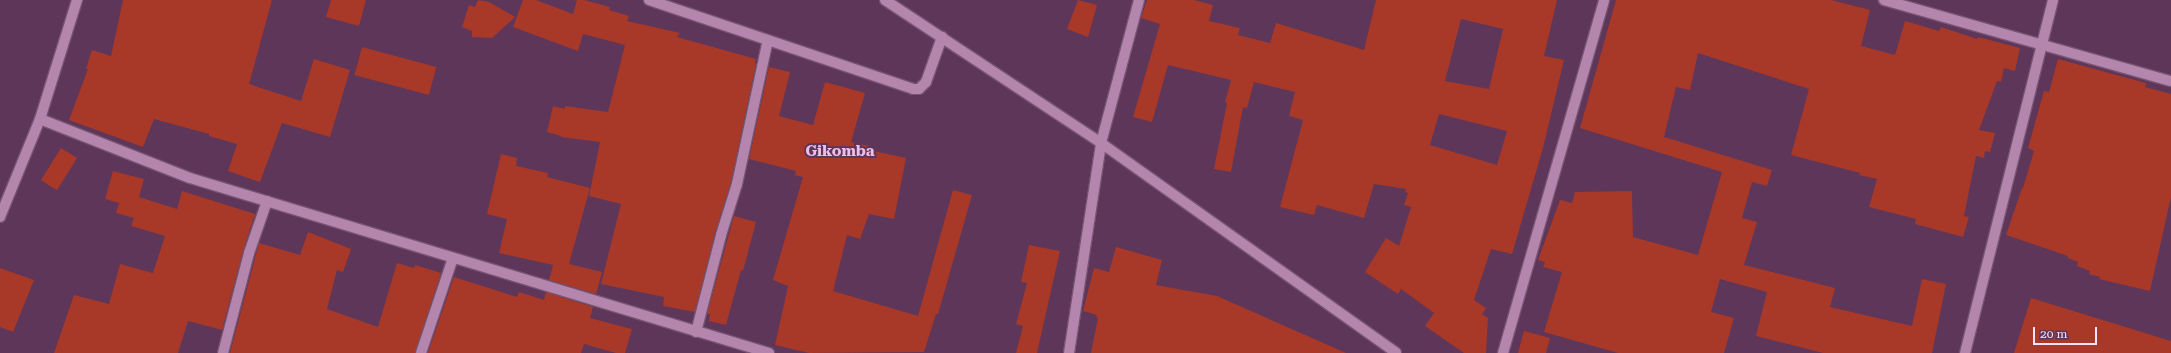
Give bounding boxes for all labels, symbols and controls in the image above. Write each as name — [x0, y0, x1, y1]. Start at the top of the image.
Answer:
district label: Gikomba — [805, 143, 875, 161]
scale bar — [2035, 319, 2099, 345]
text: 20 m — [2040, 327, 2067, 341]

